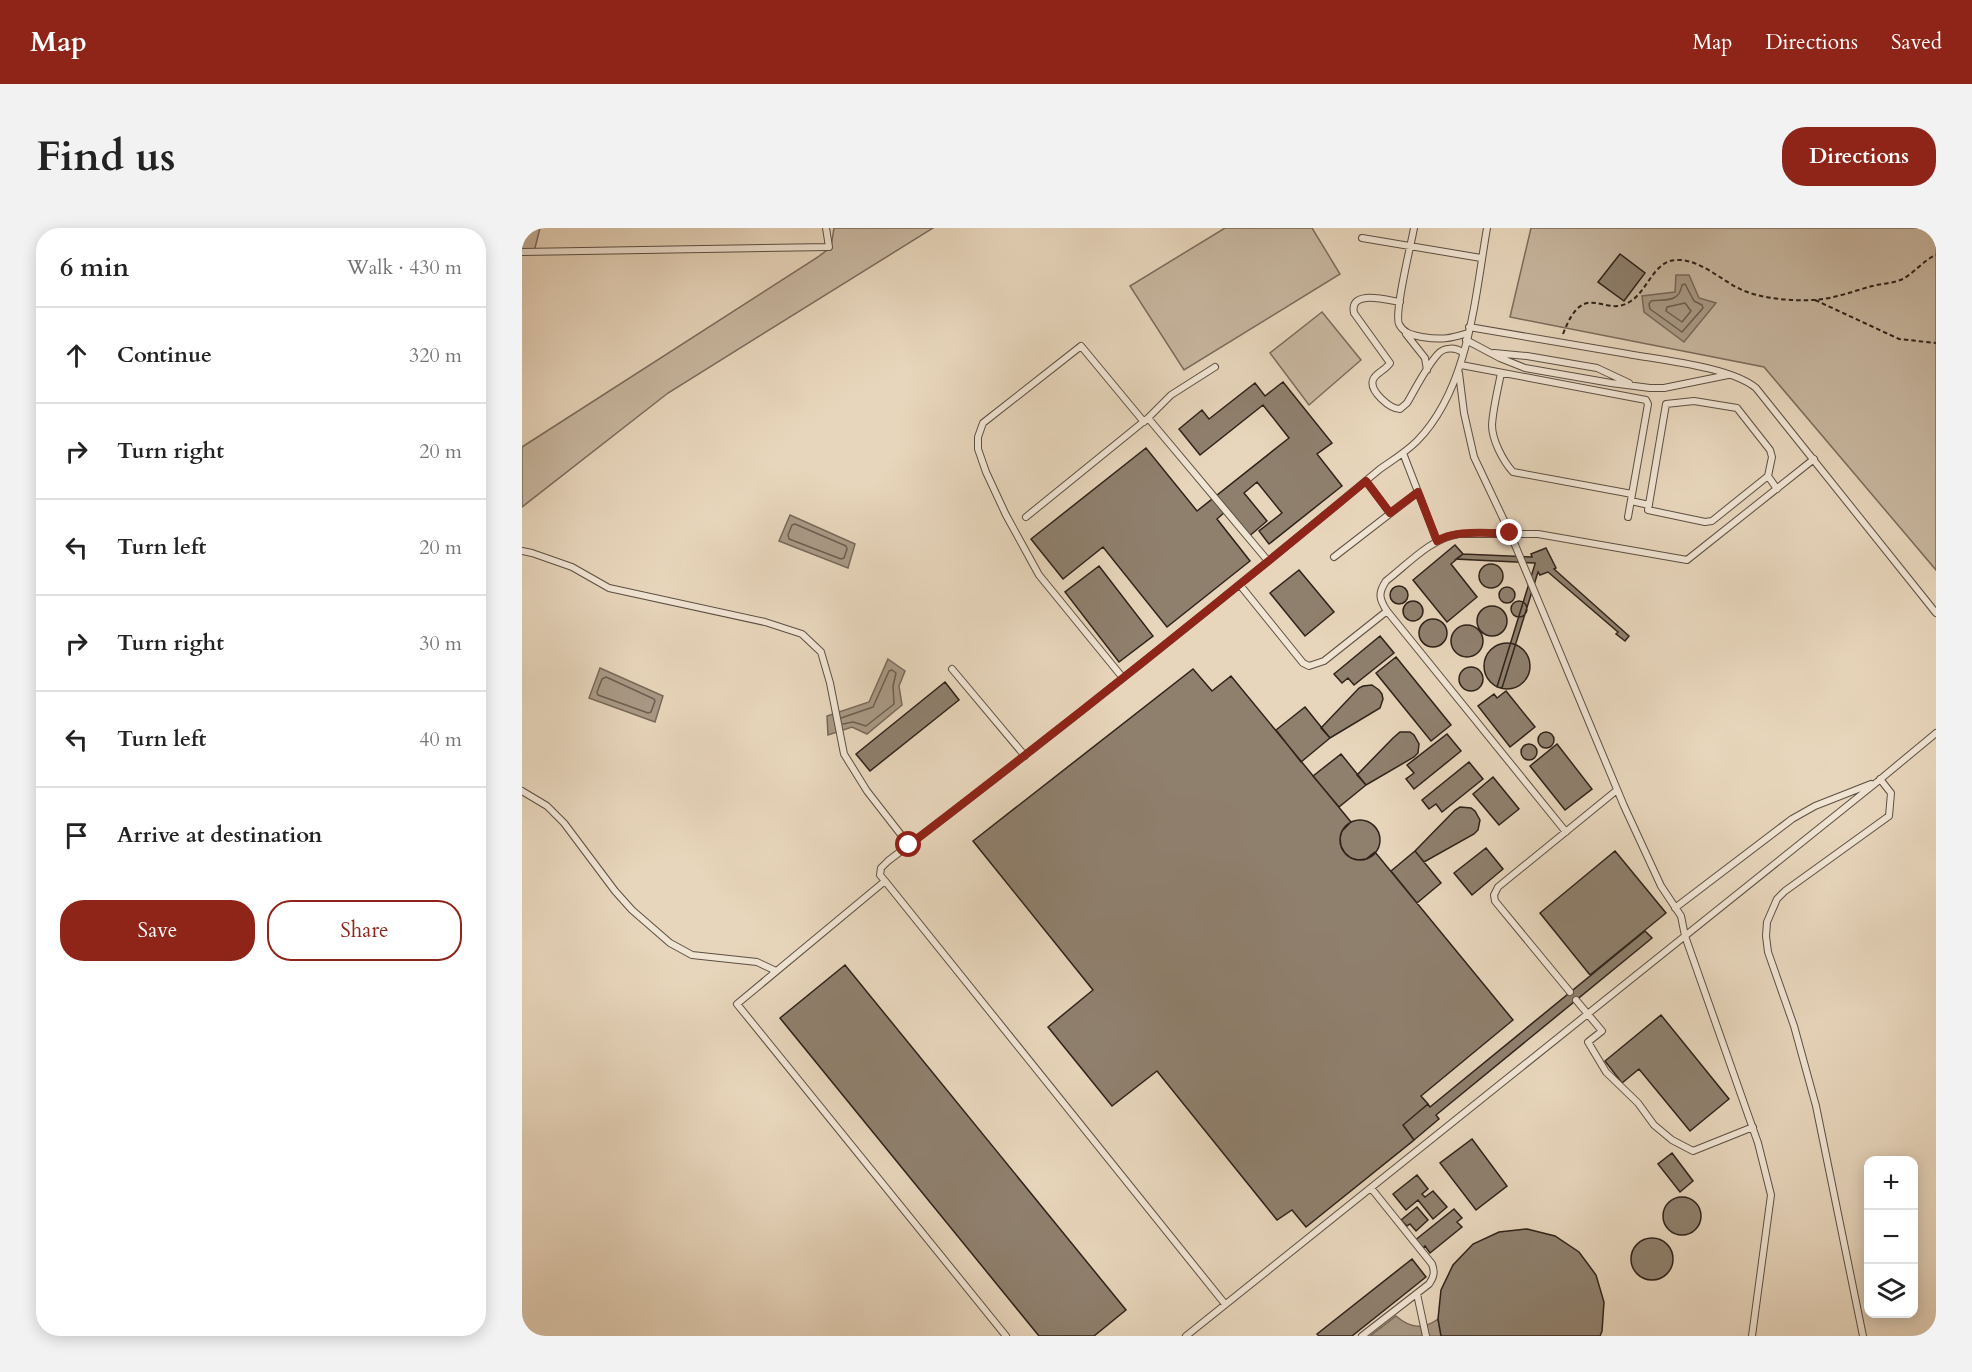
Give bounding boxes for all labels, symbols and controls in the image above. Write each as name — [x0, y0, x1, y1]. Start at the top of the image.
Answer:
text: Map — [30, 23, 87, 61]
text: Map — [1692, 28, 1732, 57]
text: Directions — [1765, 28, 1858, 57]
text: Saved — [1891, 28, 1942, 57]
button: Directions — [1782, 127, 1936, 186]
text: Find us — [36, 128, 176, 185]
text: 6 min — [60, 250, 129, 285]
text: Walk · 430 m — [347, 254, 462, 281]
icon: ahead — [60, 339, 93, 372]
text: Continue — [117, 340, 212, 370]
text: 320 m — [409, 342, 462, 369]
icon: right — [60, 435, 93, 468]
text: Turn right — [117, 436, 224, 466]
text: 20 m — [419, 438, 462, 465]
route end — [1496, 519, 1522, 545]
icon: left — [60, 531, 93, 564]
text: Turn left — [117, 532, 206, 562]
text: 20 m — [419, 534, 462, 561]
icon: right — [60, 627, 93, 660]
text: Turn right — [117, 628, 224, 658]
text: 30 m — [419, 630, 462, 657]
icon: left — [60, 723, 93, 756]
text: Turn left — [117, 724, 206, 754]
text: 40 m — [419, 726, 462, 753]
icon: arrive — [60, 819, 93, 852]
text: Arrive at destination — [117, 820, 322, 850]
route start — [895, 831, 921, 857]
button: Save — [60, 900, 255, 961]
button: Share — [267, 900, 462, 961]
map controls — [1864, 1156, 1918, 1318]
button: + — [1864, 1156, 1918, 1210]
button: − — [1864, 1210, 1918, 1264]
button: layers — [1864, 1264, 1918, 1318]

